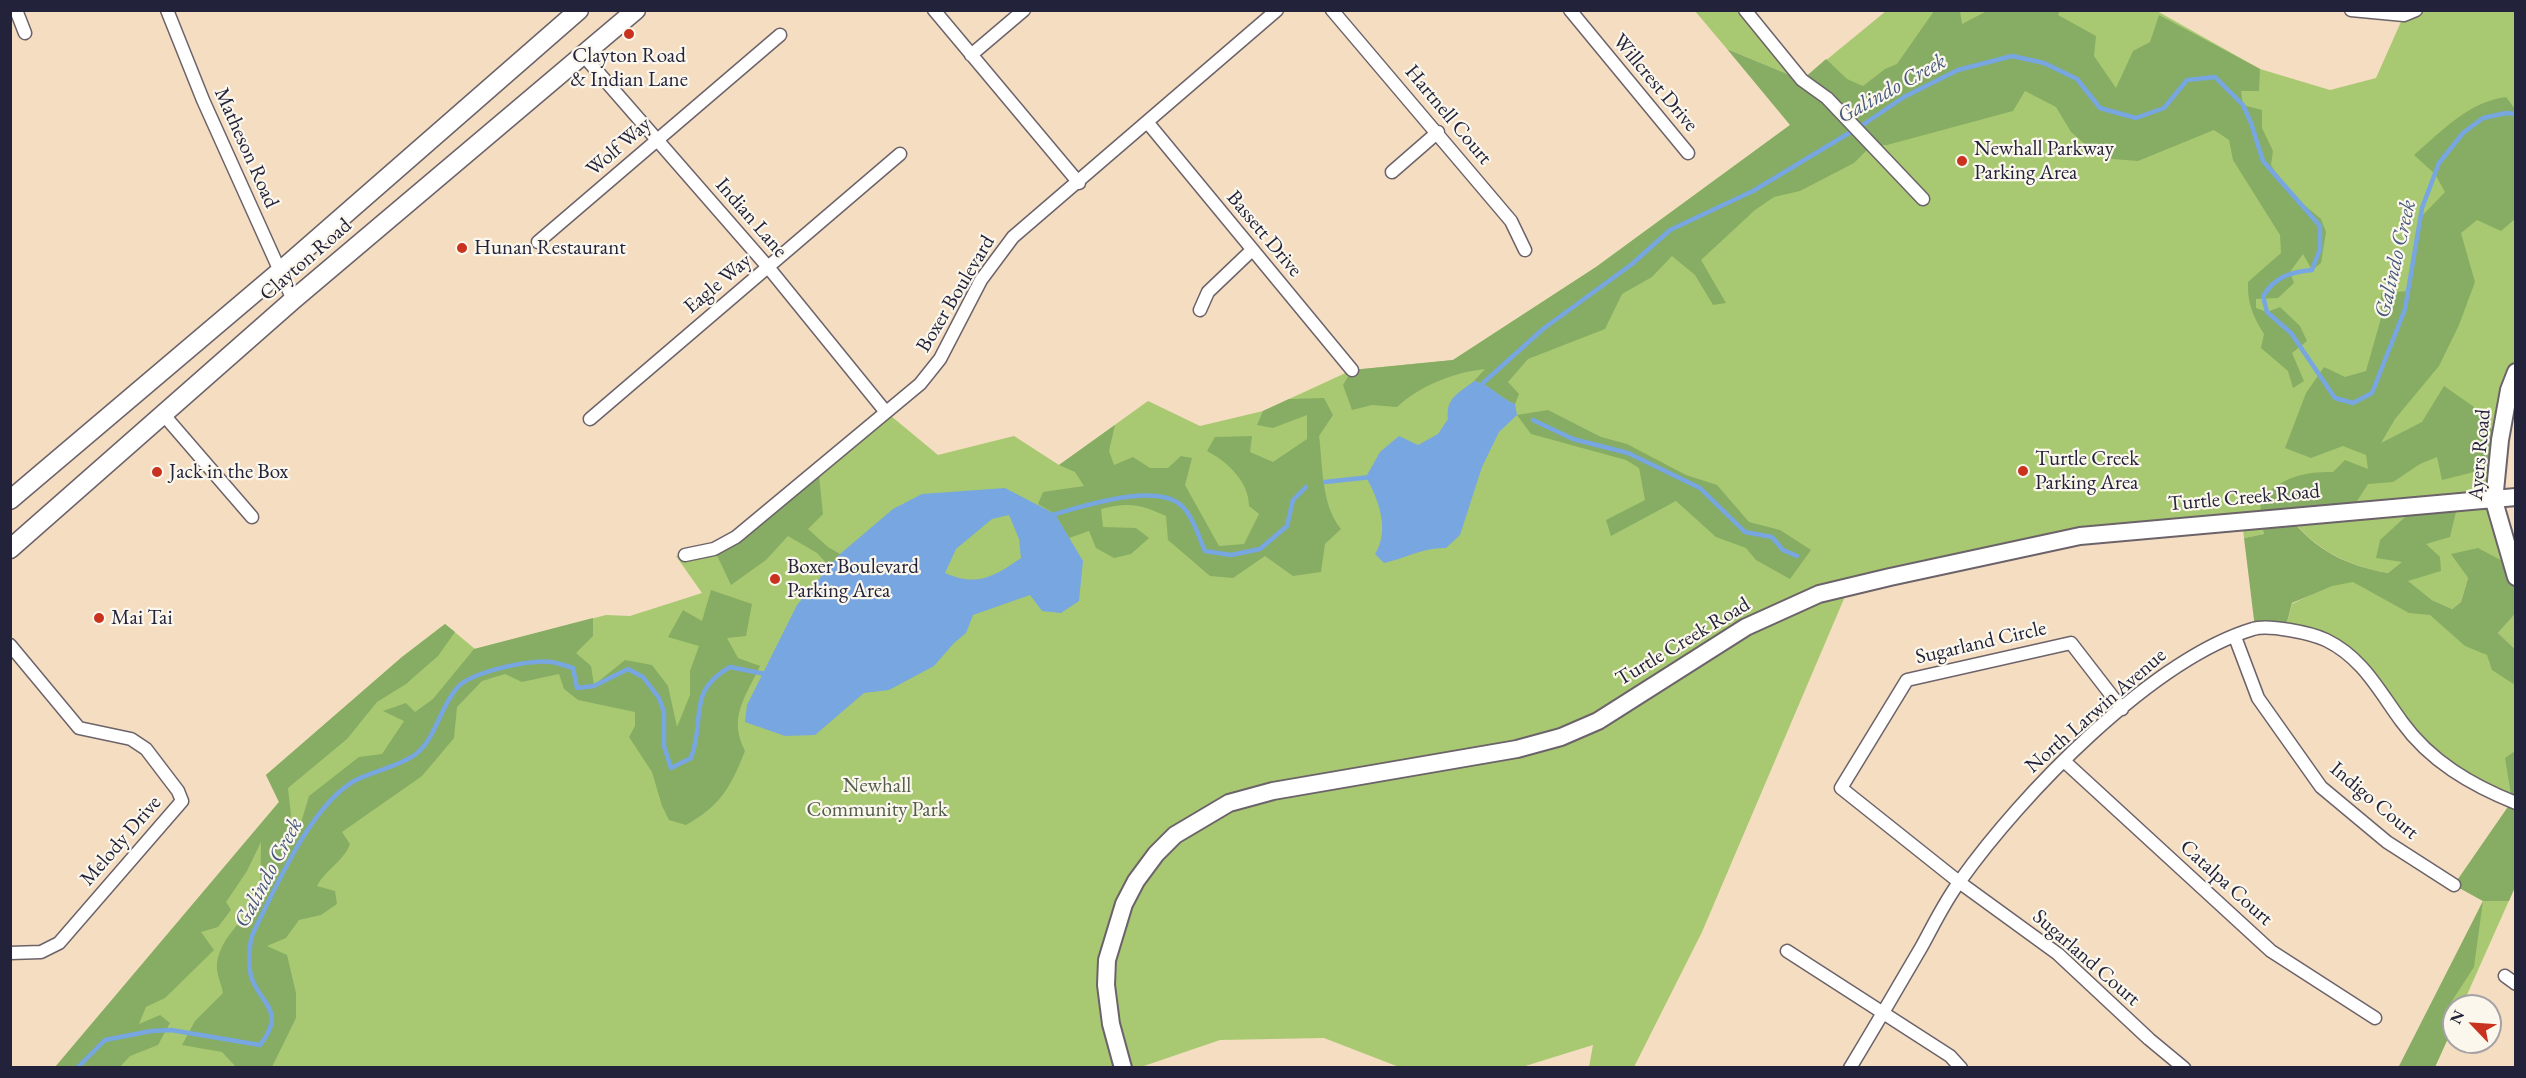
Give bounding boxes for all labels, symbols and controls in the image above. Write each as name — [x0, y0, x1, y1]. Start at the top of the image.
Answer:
marker: Clayton Road & Indian Lane — [622, 27, 636, 41]
street label: Willcrest Drive — [1607, 29, 1703, 137]
place label: Clayton Road & Indian Lane — [570, 43, 688, 93]
water label: Galindo Creek — [1833, 48, 1951, 130]
street label: Hartnell Court — [1399, 60, 1497, 170]
street label: Matheson Road — [208, 84, 284, 212]
street label: Wolf Way — [581, 112, 657, 182]
place label: Newhall Parkway Parking Area — [1974, 136, 2114, 186]
marker: Newhall Parkway Parking Area — [1955, 154, 1969, 168]
street label: Indian Lane — [709, 173, 793, 263]
street label: Bassett Drive — [1221, 186, 1307, 282]
water label: Galindo Creek — [2370, 197, 2422, 321]
street label: Clayton Road — [255, 213, 357, 307]
street label: Boxer Boulevard — [911, 231, 1001, 357]
place label: Hunan Restaurant — [474, 235, 626, 261]
marker: Hunan Restaurant — [455, 241, 469, 255]
street label: Eagle Way — [679, 248, 757, 320]
street label: Ayers Road — [2463, 408, 2497, 502]
place label: Turtle Creek Parking Area — [2035, 446, 2139, 496]
place label: Jack in the Box — [169, 459, 288, 485]
marker: Turtle Creek Parking Area — [2016, 464, 2030, 478]
marker: Jack in the Box — [150, 465, 164, 479]
street label: Turtle Creek Road — [2167, 479, 2321, 517]
place label: Boxer Boulevard Parking Area — [787, 554, 919, 604]
marker: Boxer Boulevard Parking Area — [768, 572, 782, 586]
street label: Turtle Creek Road — [1611, 592, 1755, 692]
place label: Mai Tai — [111, 605, 173, 631]
marker: Mai Tai — [92, 611, 106, 625]
street label: Sugarland Circle — [1913, 616, 2049, 670]
street label: North Larwin Avenue — [2020, 643, 2172, 779]
street label: Indigo Court — [2325, 757, 2423, 845]
park label: Newhall Community Park — [806, 773, 948, 823]
street label: Melody Drive — [75, 791, 167, 891]
water label: Galindo Creek — [229, 814, 309, 932]
street label: Catalpa Court — [2174, 835, 2278, 931]
street label: Sugarland Court — [2027, 904, 2145, 1012]
north arrow — [2442, 994, 2502, 1054]
text: N — [2445, 1007, 2469, 1027]

